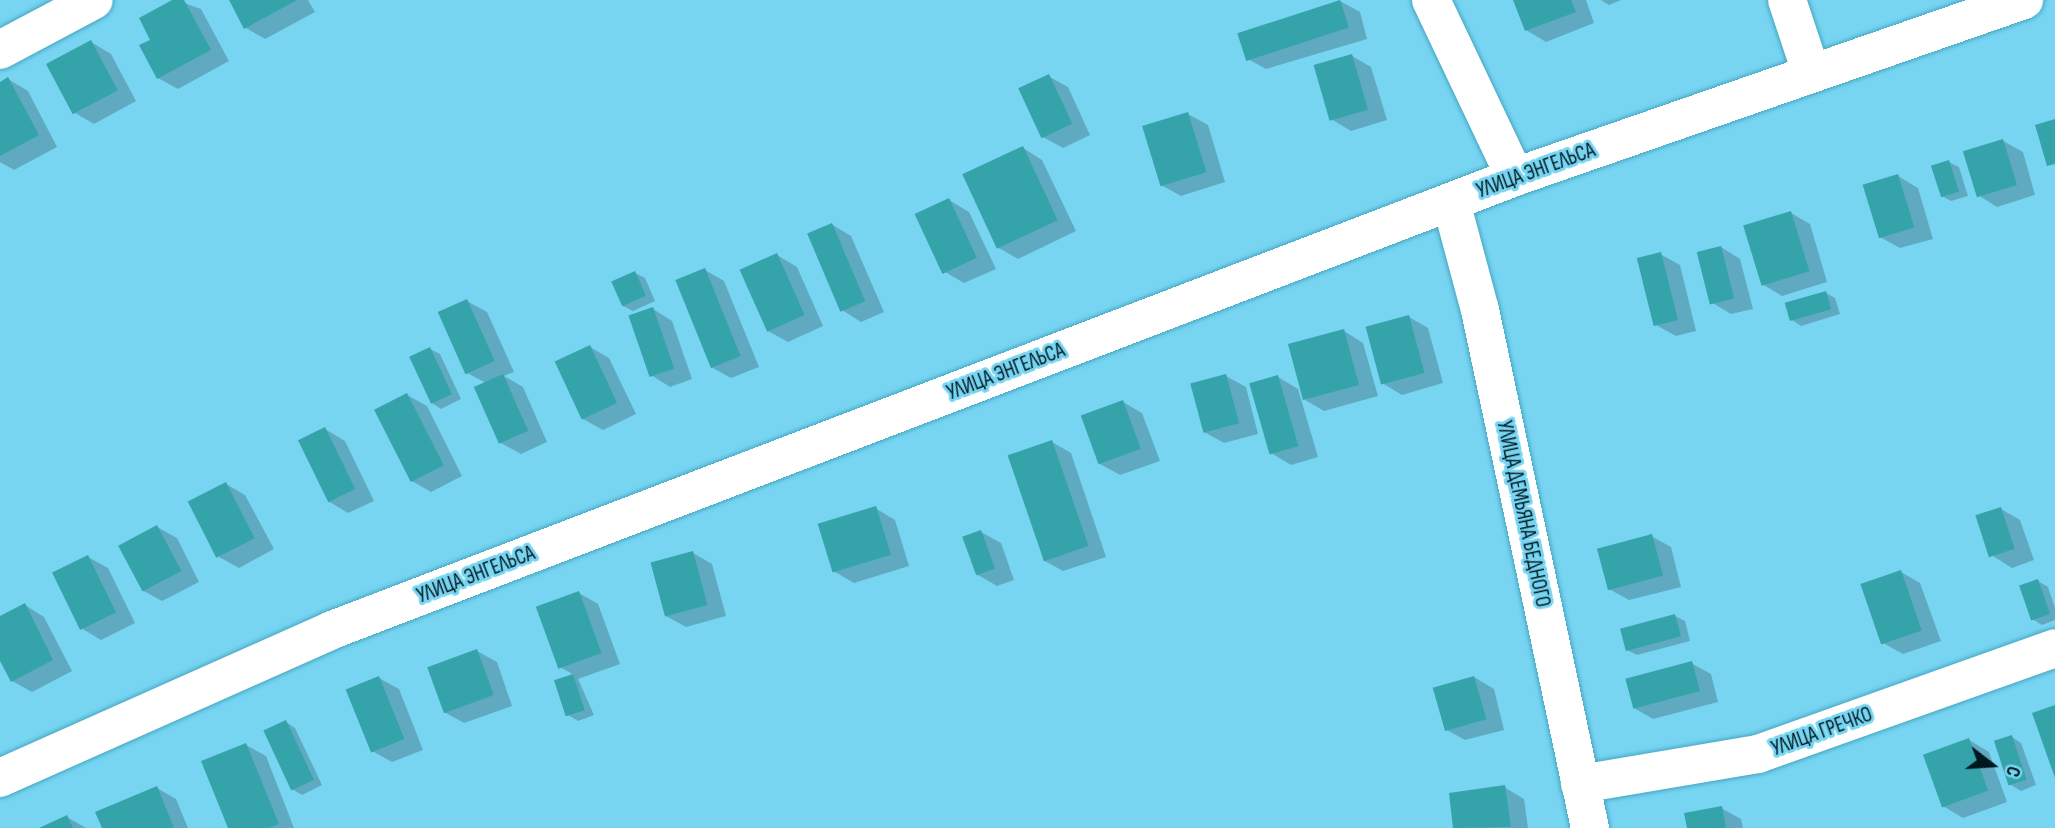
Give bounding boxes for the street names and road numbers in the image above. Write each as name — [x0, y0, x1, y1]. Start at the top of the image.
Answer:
street label: УЛИЦА ЭНГЕЛЬСА — [1473, 138, 1599, 204]
street label: УЛИЦА ЭНГЕЛЬСА — [944, 338, 1068, 406]
street label: УЛИЦА ДЕМЬЯНА БЕДНОГО — [1491, 419, 1555, 609]
street label: УЛИЦА ЭНГЕЛЬСА — [414, 541, 538, 609]
street label: УЛИЦА ГРЕЧКО — [1768, 702, 1876, 762]

